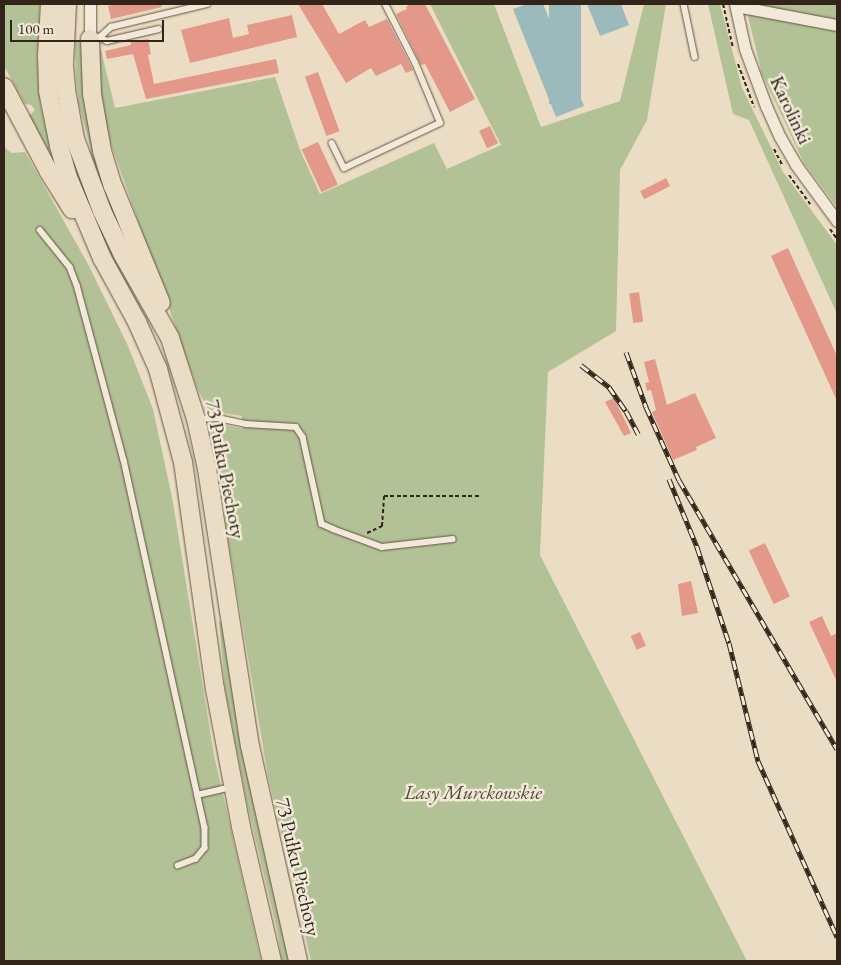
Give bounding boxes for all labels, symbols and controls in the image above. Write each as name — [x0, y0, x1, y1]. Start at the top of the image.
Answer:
scale bar — [12, 10, 166, 42]
text: 100 m — [18, 19, 54, 38]
street label: Karolinki — [765, 72, 817, 148]
street label: 73 Pułku Piechoty — [200, 397, 250, 541]
park label: Lasy Murckowskie — [404, 780, 542, 804]
street label: 73 Pułku Piechoty — [270, 796, 326, 938]

